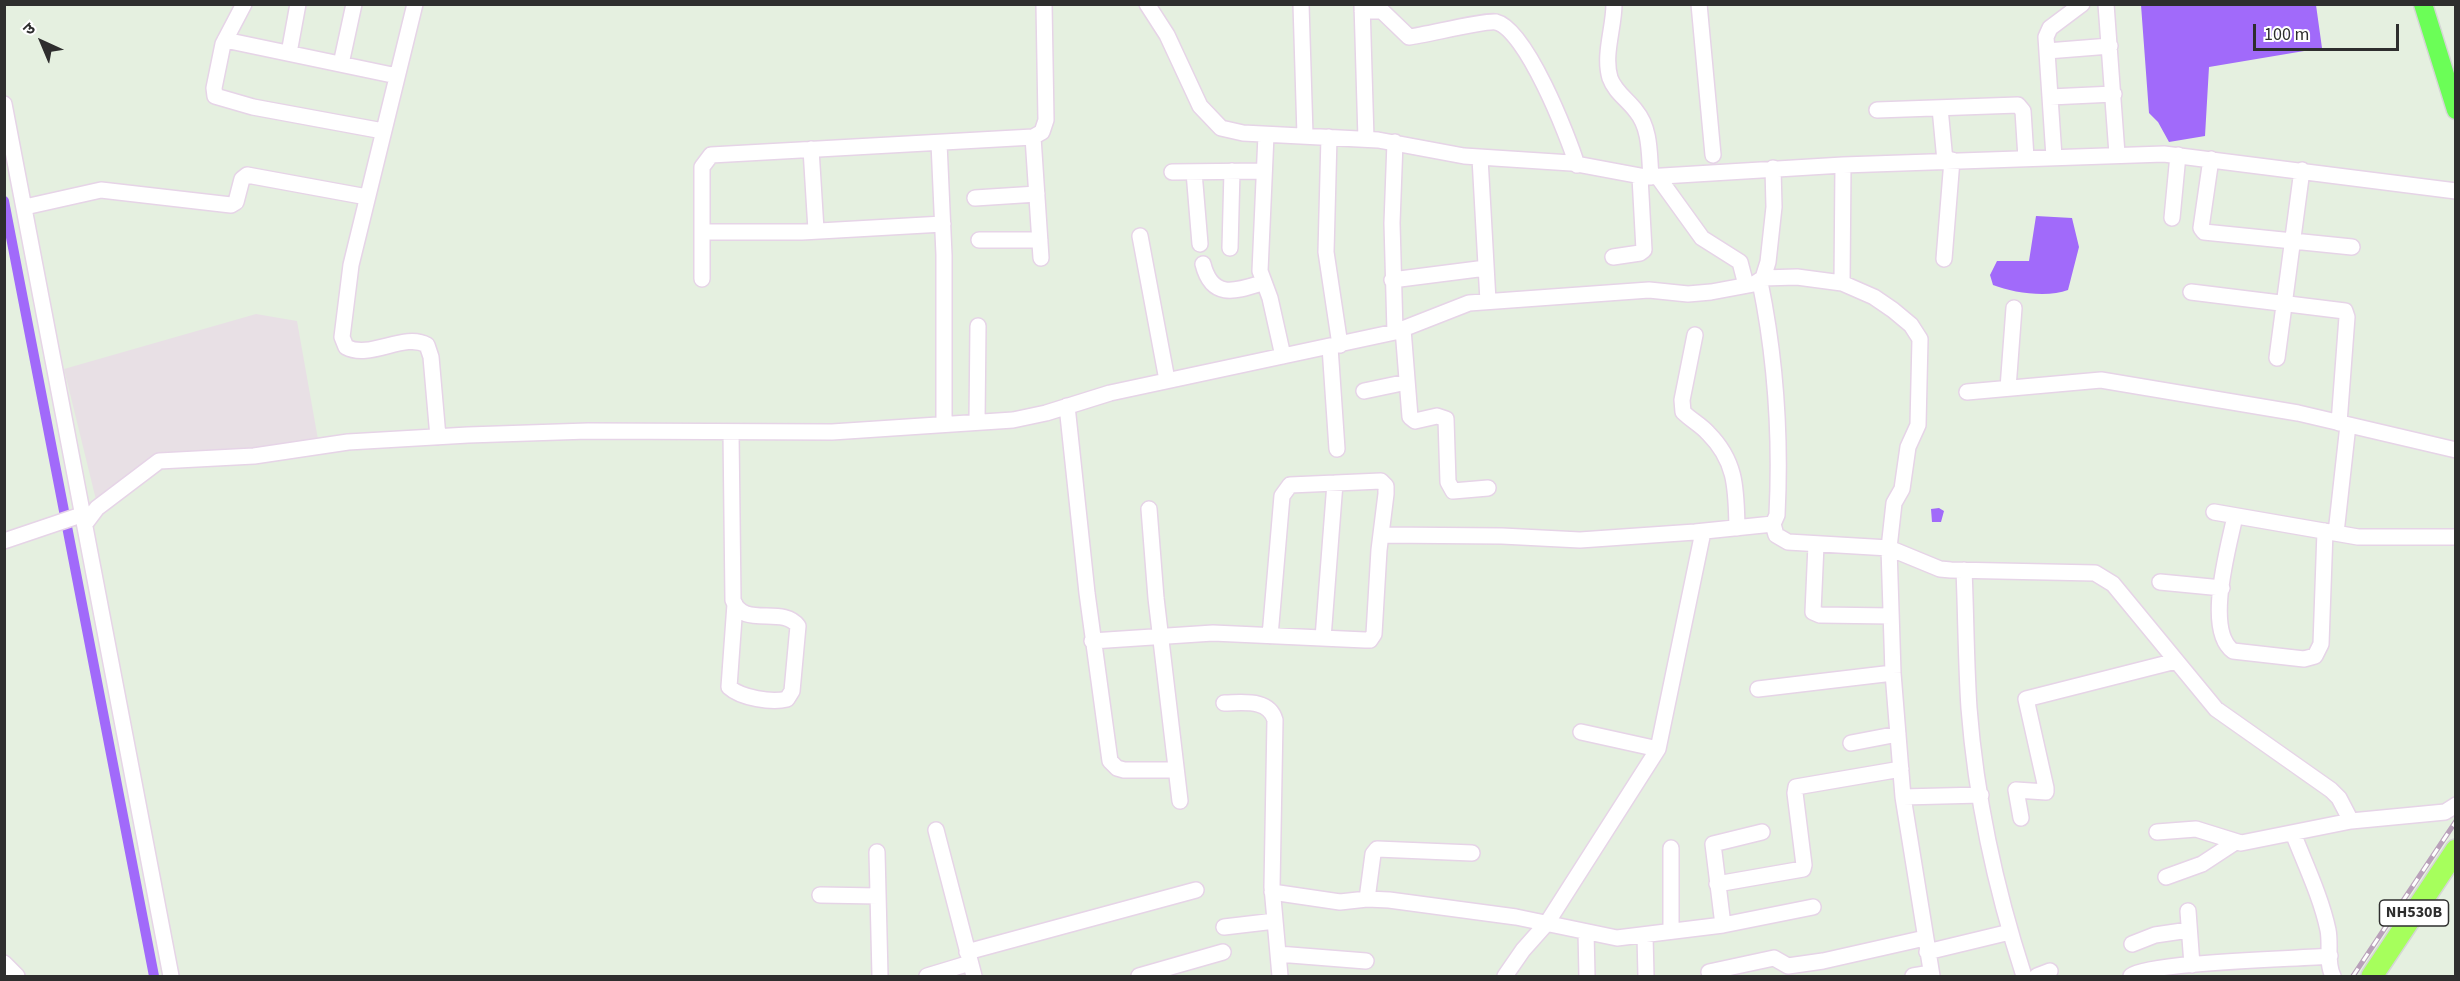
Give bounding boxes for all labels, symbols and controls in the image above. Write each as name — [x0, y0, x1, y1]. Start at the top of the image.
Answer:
north arrow — [12, 12, 72, 72]
scale bar — [2256, 12, 2402, 50]
text: उ — [18, 18, 41, 40]
text: 100 m — [2264, 22, 2309, 47]
road number: NH530B — [2380, 900, 2448, 926]

